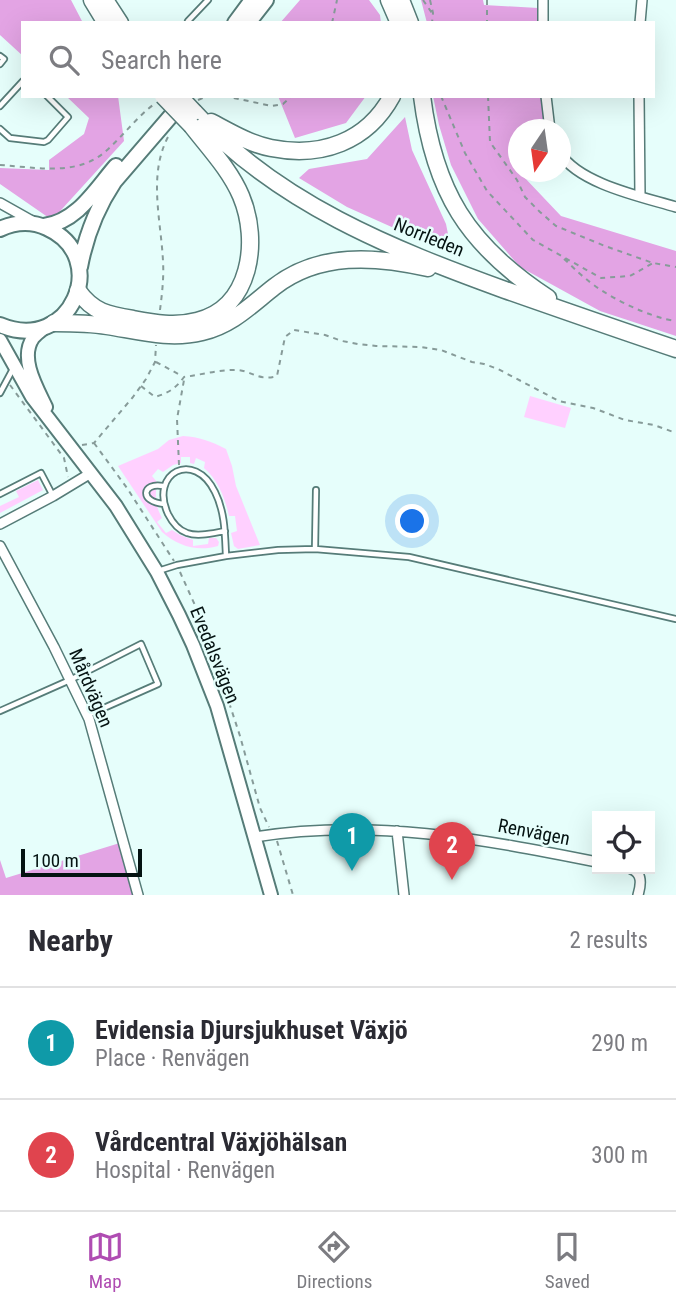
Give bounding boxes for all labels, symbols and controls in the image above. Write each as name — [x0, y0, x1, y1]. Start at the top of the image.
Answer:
search box — [21, 21, 655, 98]
icon: search — [45, 41, 83, 79]
text: Search here — [101, 45, 222, 75]
north arrow — [508, 119, 571, 182]
street label: Norrleden — [391, 213, 467, 261]
your location — [395, 504, 429, 538]
street label: Evedalsvägen — [185, 603, 245, 707]
street label: Mårdvägen — [64, 645, 118, 731]
map controls — [592, 811, 655, 874]
button: locate — [592, 811, 655, 874]
pin: 1 — [329, 813, 375, 871]
street label: Renvägen — [496, 814, 572, 850]
pin: 2 — [429, 822, 475, 880]
scale bar — [21, 846, 142, 878]
text: 100 m — [32, 849, 79, 872]
text: Nearby — [28, 923, 113, 958]
text: 2 results — [570, 927, 648, 954]
text: Evidensia Djursjukhuset Växjö — [95, 1015, 408, 1045]
text: 1 — [45, 1030, 57, 1057]
text: 290 m — [591, 1030, 648, 1057]
text: Place · Renvägen — [95, 1045, 250, 1072]
text: Vårdcentral Växjöhälsan — [95, 1127, 347, 1157]
text: 2 — [45, 1142, 57, 1169]
text: 300 m — [591, 1142, 648, 1169]
text: Hospital · Renvägen — [95, 1157, 275, 1184]
tab: Map — [86, 1228, 124, 1293]
tab: Directions — [296, 1228, 372, 1293]
tab: Saved — [545, 1228, 590, 1293]

